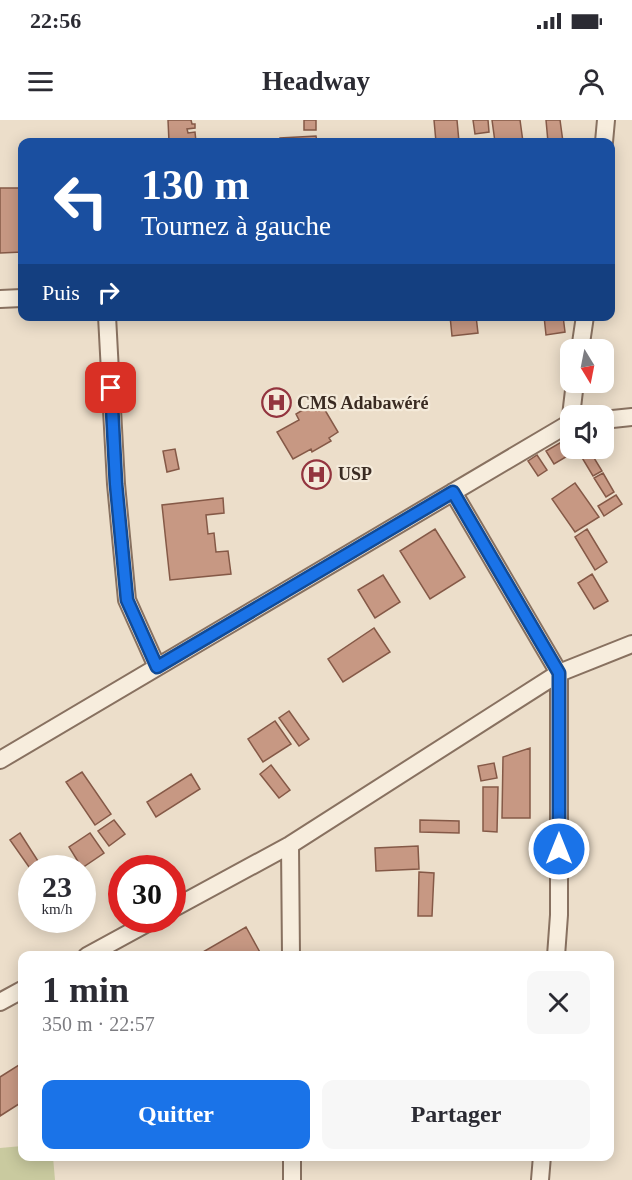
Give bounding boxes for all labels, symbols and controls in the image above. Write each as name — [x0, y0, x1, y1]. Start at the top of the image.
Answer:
text: 22:56 — [30, 8, 81, 33]
icon: menu — [24, 65, 57, 98]
icon: person — [575, 65, 608, 98]
text: Headway — [262, 66, 370, 96]
icon: left — [42, 162, 120, 240]
text: 130 m — [141, 162, 250, 208]
text: Tournez à gauche — [141, 211, 331, 241]
icon: right — [92, 276, 125, 309]
text: Puis — [42, 280, 80, 305]
north arrow — [560, 339, 614, 393]
map controls — [560, 339, 614, 459]
pin — [85, 362, 136, 413]
icon: arrive — [94, 371, 127, 404]
hospital icon: CMS Adabawéré — [260, 387, 292, 419]
place label: CMS Adabawéré — [297, 393, 429, 413]
button: sound — [560, 405, 614, 459]
hospital icon: USP — [301, 458, 333, 490]
place label: USP — [338, 464, 372, 484]
position arrow — [527, 817, 591, 881]
speed limit sign: 30 — [108, 855, 186, 933]
text: 23 — [42, 870, 72, 903]
text: km/h — [42, 901, 72, 917]
text: 1 min — [42, 970, 129, 1010]
button: close — [527, 971, 590, 1034]
text: 350 m · 22:57 — [42, 1013, 155, 1035]
button: Quitter — [42, 1080, 310, 1149]
button: Partager — [322, 1080, 590, 1149]

